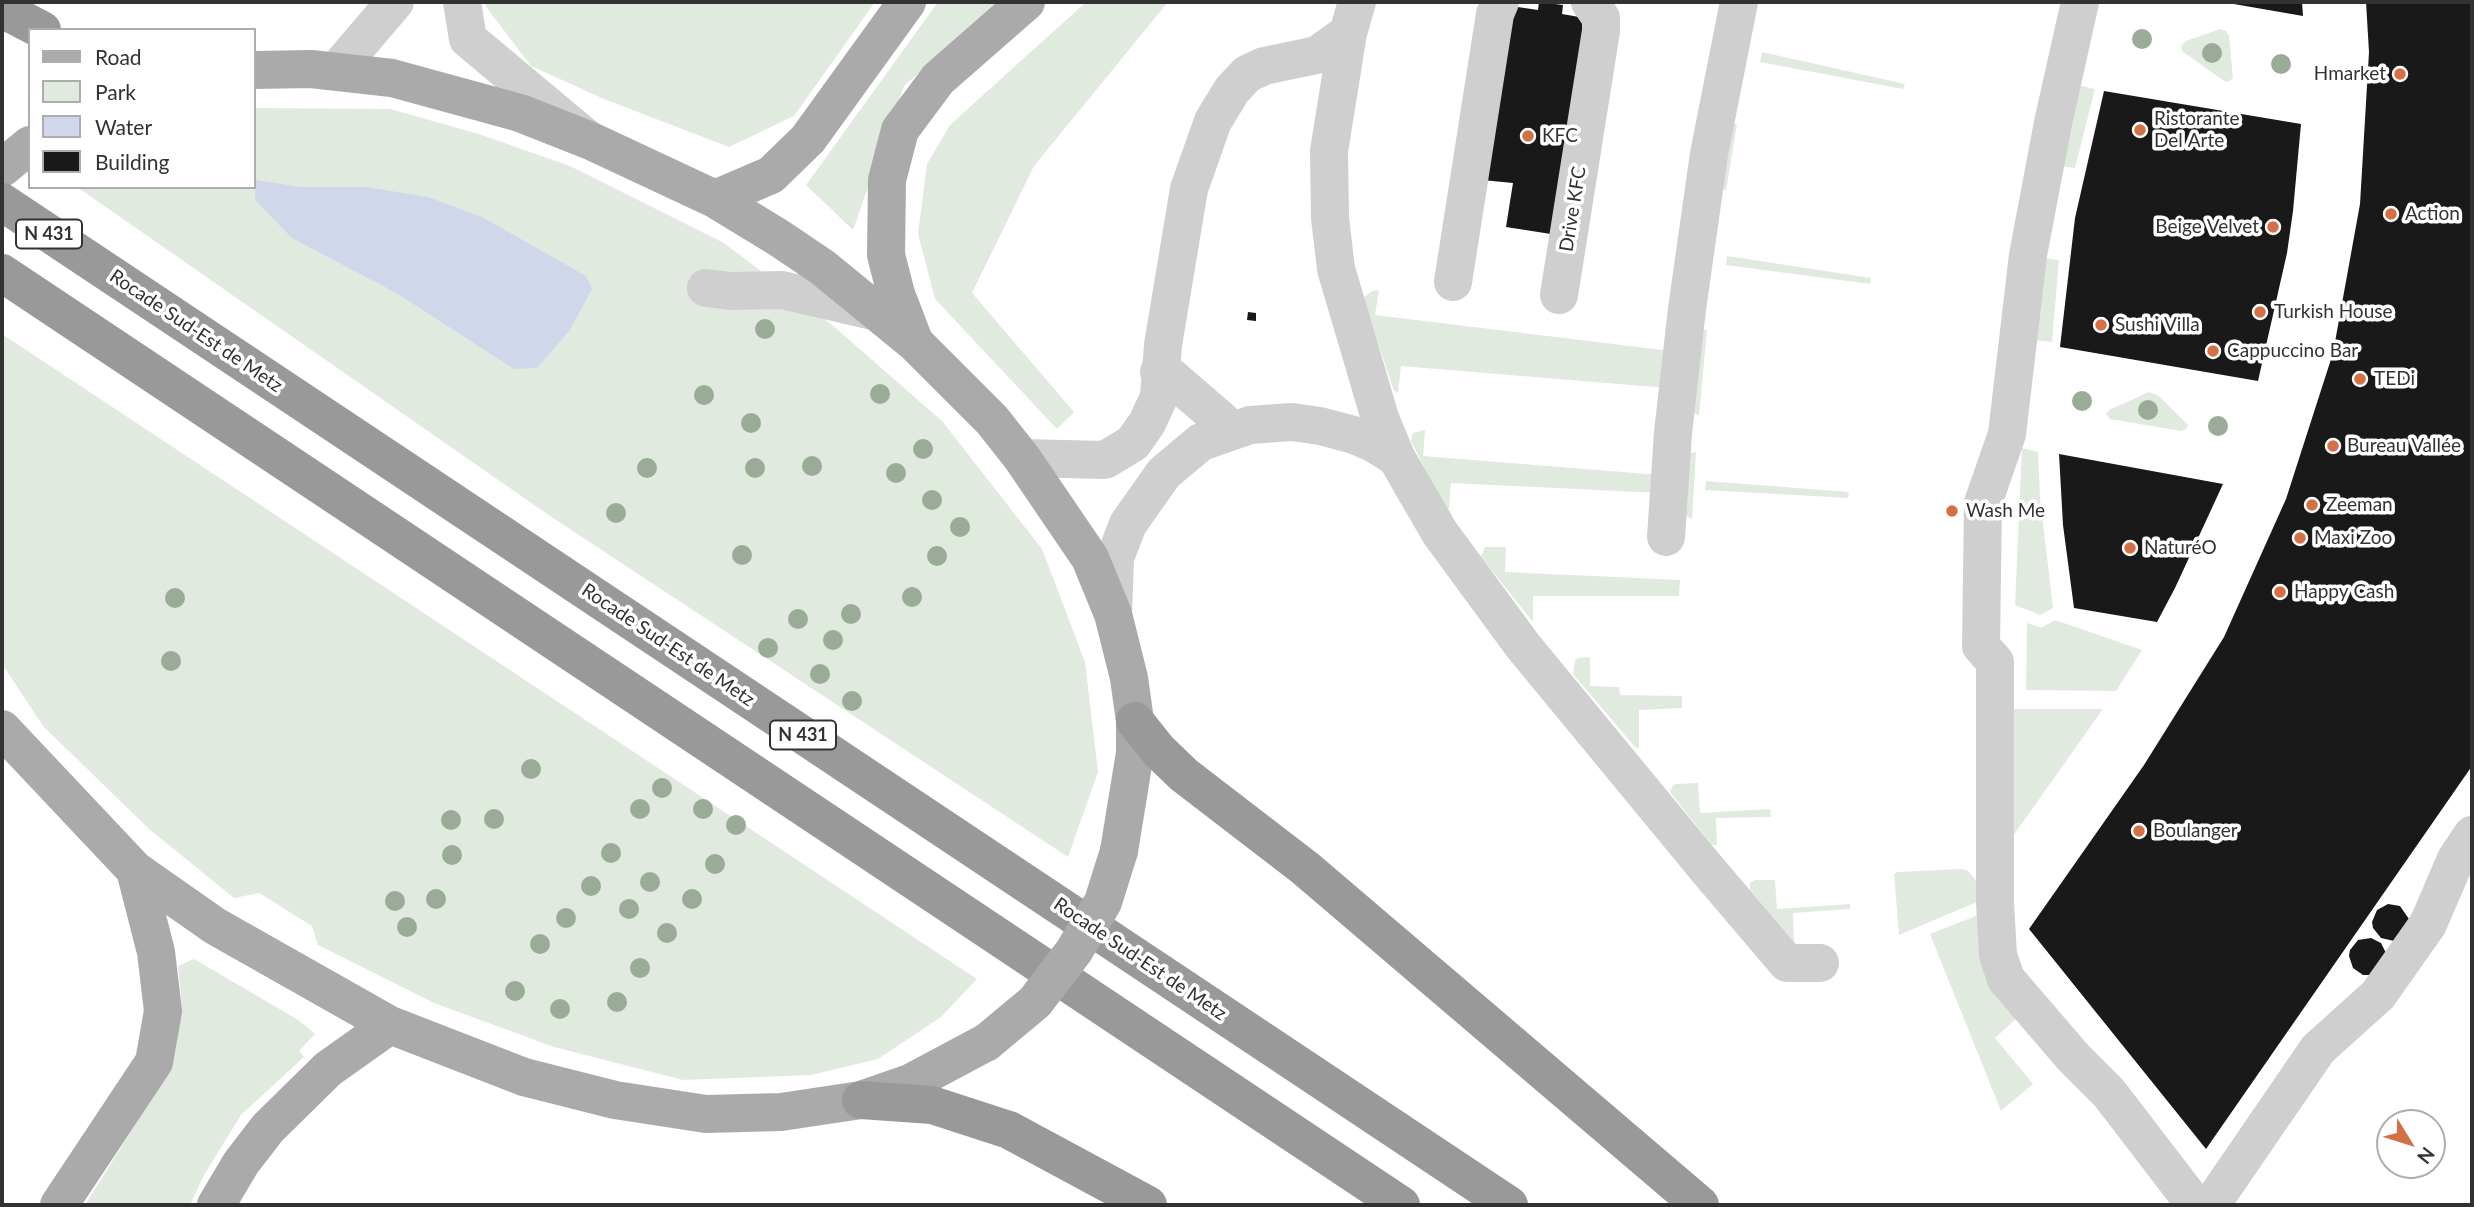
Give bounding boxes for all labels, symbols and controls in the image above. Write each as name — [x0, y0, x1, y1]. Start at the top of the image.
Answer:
legend — [28, 28, 256, 189]
text: Road — [95, 44, 142, 69]
place label: Hmarket — [2314, 63, 2386, 85]
marker: Hmarket — [2392, 66, 2408, 82]
text: Park — [95, 79, 136, 104]
place label: Ristorante Del Arte — [2154, 108, 2240, 152]
text: Water — [95, 114, 152, 139]
marker: Ristorante Del Arte — [2132, 122, 2148, 138]
place label: KFC — [1542, 125, 1578, 147]
marker: KFC — [1520, 128, 1536, 144]
text: Building — [95, 149, 170, 174]
street label: Drive KFC — [1555, 165, 1591, 253]
place label: Action — [2405, 203, 2460, 225]
marker: Action — [2383, 206, 2399, 222]
place label: Beige Velvet — [2155, 216, 2259, 238]
marker: Beige Velvet — [2265, 219, 2281, 235]
road number: N 431 — [16, 220, 82, 248]
street label: Rocade Sud-Est de Metz — [105, 265, 287, 397]
place label: Turkish House — [2274, 301, 2392, 323]
marker: Turkish House — [2252, 304, 2268, 320]
place label: Sushi Villa — [2115, 314, 2200, 336]
marker: Sushi Villa — [2093, 317, 2109, 333]
place label: Cappuccino Bar — [2227, 340, 2358, 362]
marker: Cappuccino Bar — [2205, 343, 2221, 359]
place label: TEDi — [2374, 368, 2415, 390]
marker: TEDi — [2352, 371, 2368, 387]
place label: Bureau Vallée — [2347, 435, 2461, 457]
marker: Bureau Vallée — [2325, 438, 2341, 454]
place label: Zeeman — [2326, 494, 2393, 516]
marker: Zeeman — [2304, 497, 2320, 513]
place label: Wash Me — [1966, 500, 2045, 522]
marker: Wash Me — [1944, 503, 1960, 519]
place label: Maxi Zoo — [2314, 527, 2392, 549]
marker: Maxi Zoo — [2292, 530, 2308, 546]
place label: NaturéO — [2144, 537, 2217, 559]
marker: NaturéO — [2122, 540, 2138, 556]
street label: Rocade Sud-Est de Metz — [577, 579, 759, 711]
place label: Happy Cash — [2294, 581, 2394, 603]
marker: Happy Cash — [2272, 584, 2288, 600]
road number: N 431 — [770, 720, 836, 750]
place label: Boulanger — [2153, 820, 2238, 842]
marker: Boulanger — [2131, 823, 2147, 839]
street label: Rocade Sud-Est de Metz — [1049, 893, 1231, 1025]
north arrow — [2376, 1109, 2446, 1179]
text: N — [2413, 1143, 2440, 1169]

